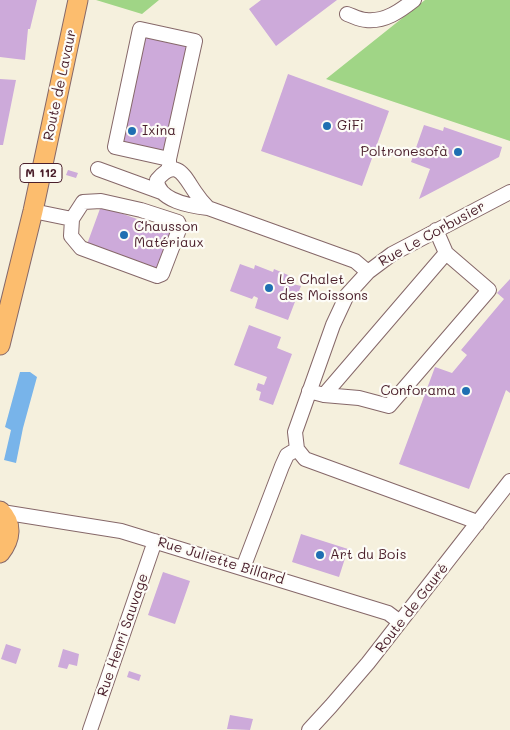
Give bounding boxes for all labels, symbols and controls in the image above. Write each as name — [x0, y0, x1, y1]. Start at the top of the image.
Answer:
street label: Route de Lavaur — [40, 28, 80, 142]
place label: GiFi — [337, 118, 364, 134]
marker: GiFi — [321, 120, 333, 132]
place label: Ixina — [142, 123, 176, 139]
marker: Ixina — [126, 125, 138, 137]
place label: Poltronesofà — [360, 144, 448, 160]
marker: Poltronesofà — [452, 146, 464, 158]
road number: M 112 — [20, 164, 62, 182]
street label: Rue Le Corbusier — [376, 198, 488, 270]
place label: Chausson Matériaux — [134, 219, 204, 252]
marker: Chausson Matériaux — [118, 229, 130, 241]
place label: Le Chalet des Moissons — [279, 272, 368, 304]
marker: Le Chalet des Moissons — [263, 282, 275, 294]
place label: Conforama — [381, 383, 456, 399]
marker: Conforama — [460, 385, 472, 397]
street label: Rue Juliette Billard — [156, 534, 286, 588]
place label: Art du Bois — [330, 547, 406, 563]
marker: Art du Bois — [314, 549, 326, 561]
street label: Route de Gauré — [372, 560, 452, 656]
street label: Rue Henri Sauvage — [94, 571, 152, 699]

